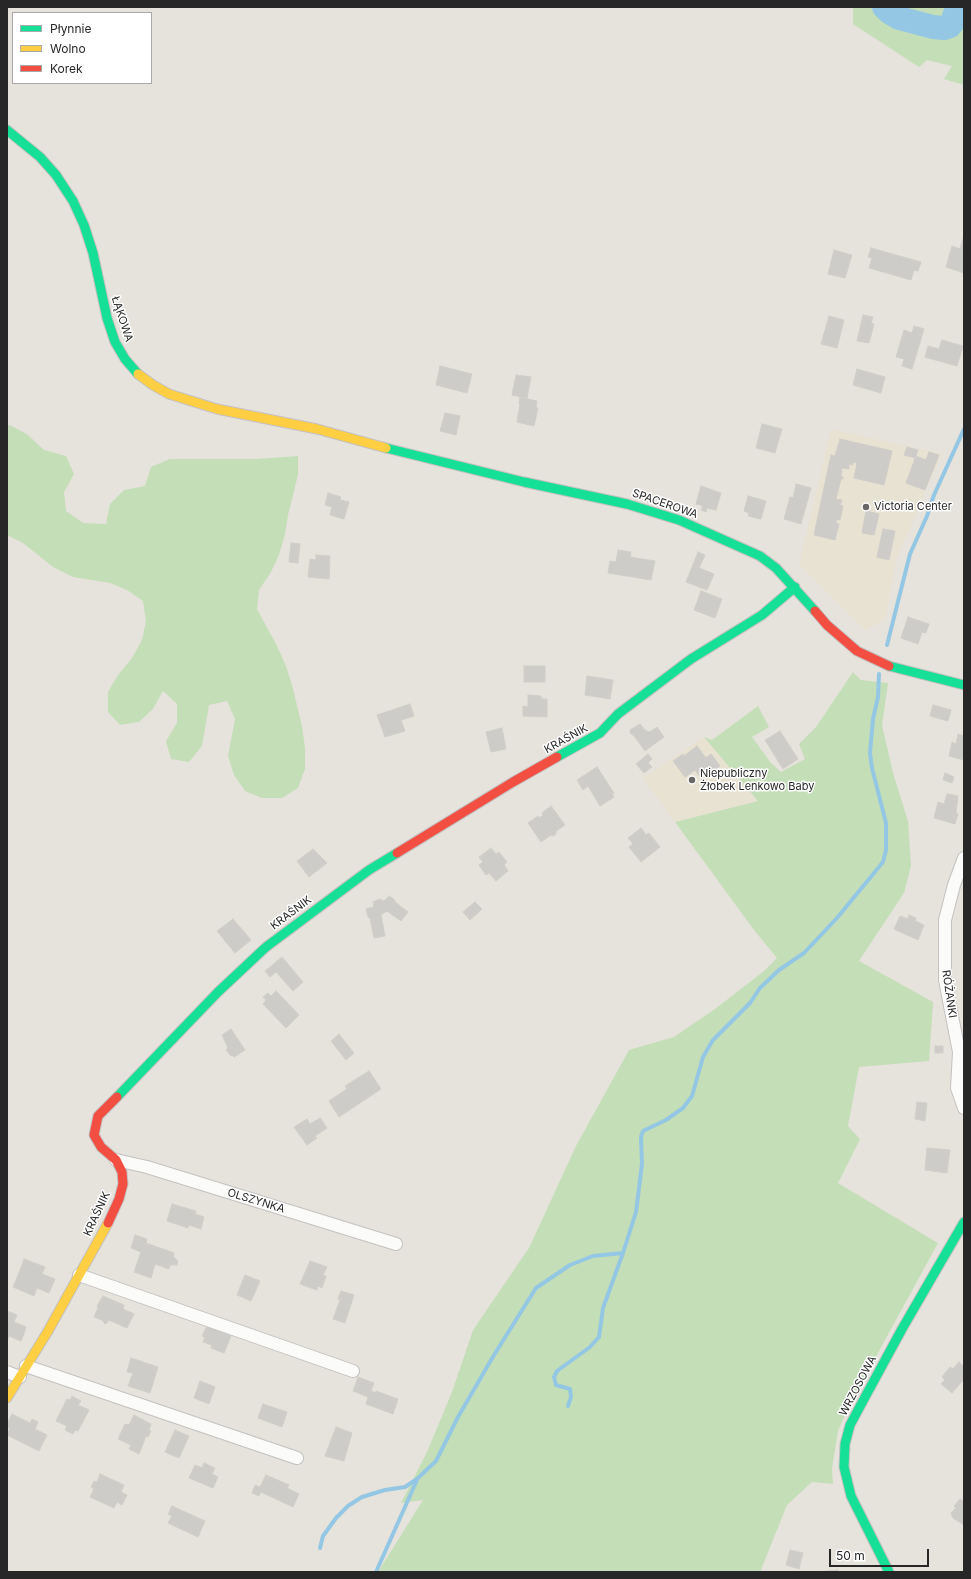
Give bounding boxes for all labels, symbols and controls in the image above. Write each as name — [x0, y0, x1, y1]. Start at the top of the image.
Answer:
legend — [12, 12, 152, 84]
text: Płynnie — [50, 21, 91, 36]
text: Wolno — [50, 41, 86, 56]
text: Korek — [50, 61, 83, 76]
street label: ŁĄKOWA — [108, 294, 136, 344]
street label: SPACEROWA — [631, 487, 699, 521]
place label: Victoria Center — [874, 500, 952, 514]
marker: Victoria Center — [861, 502, 871, 512]
street label: KRAŚNIK — [542, 722, 590, 756]
place label: Niepubliczny Żłobek Lenkowo Baby — [700, 767, 814, 793]
marker: Niepubliczny Żłobek Lenkowo Baby — [687, 775, 697, 785]
street label: KRAŚNIK — [268, 893, 314, 933]
street label: RÓŻANKI — [939, 969, 959, 1019]
street label: OLSZYNKA — [226, 1186, 286, 1216]
street label: KRAŚNIK — [81, 1190, 113, 1238]
street label: WRZOSOWA — [837, 1354, 879, 1418]
scale bar — [831, 1541, 931, 1567]
text: 50 m — [836, 1548, 865, 1563]

